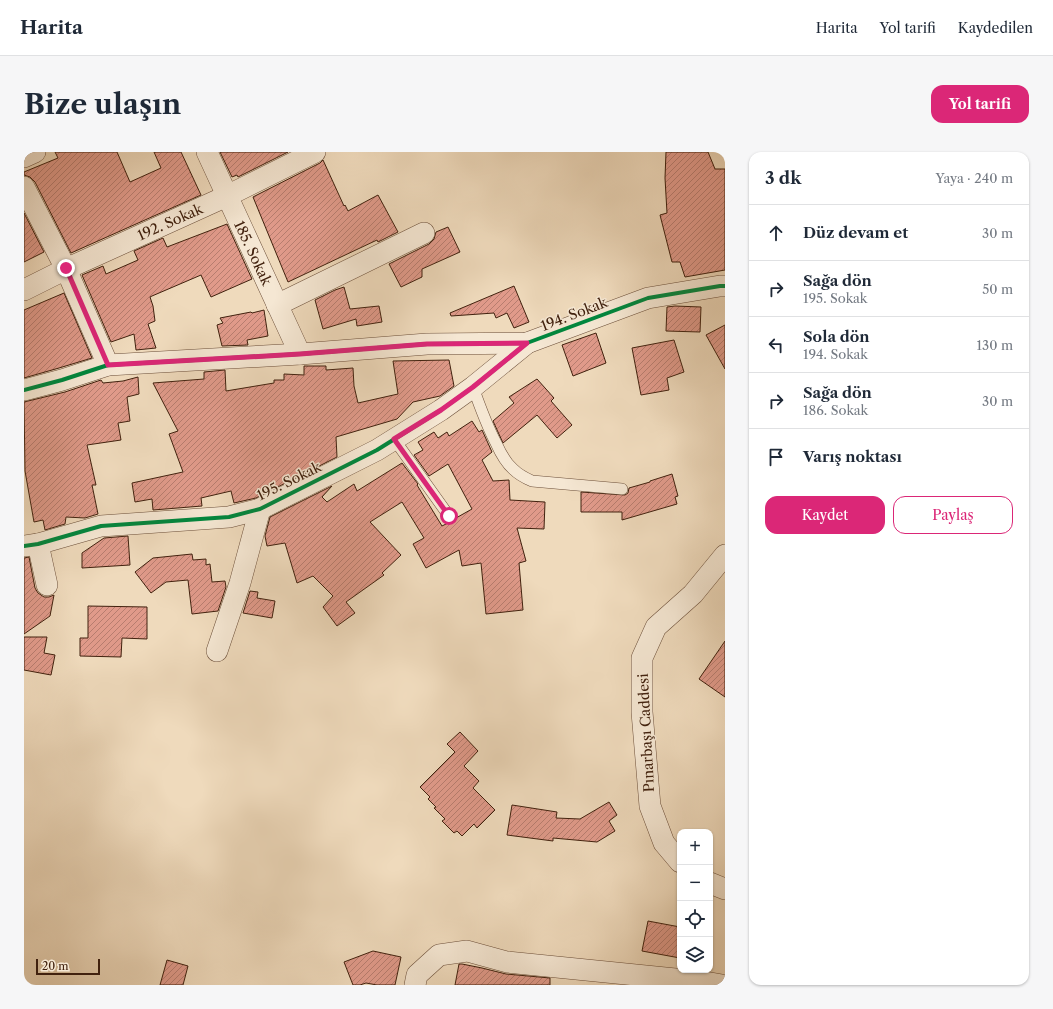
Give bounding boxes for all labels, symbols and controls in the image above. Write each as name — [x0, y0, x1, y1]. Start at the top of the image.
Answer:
text: Harita — [20, 16, 83, 39]
text: Harita — [816, 19, 858, 37]
text: Yol tarifi — [880, 19, 936, 37]
text: Kaydedilen — [958, 19, 1033, 37]
button: Yol tarifi — [931, 85, 1029, 123]
text: Bize ulaşın — [24, 87, 181, 121]
text: 3 dk — [765, 168, 801, 188]
text: Yaya · 240 m — [936, 170, 1013, 186]
street label: 192. Sokak — [134, 199, 206, 244]
street label: 185. Sokak — [230, 218, 276, 289]
icon: ahead — [765, 222, 787, 244]
text: Düz devam et — [803, 223, 908, 242]
text: 30 m — [982, 225, 1013, 241]
route end — [57, 259, 75, 277]
text: Sağa dön — [803, 271, 872, 290]
icon: right — [765, 278, 787, 300]
text: 50 m — [982, 281, 1013, 297]
text: 195. Sokak — [803, 290, 867, 306]
street label: 194. Sokak — [538, 293, 611, 335]
text: Sola dön — [803, 327, 870, 346]
icon: left — [765, 334, 787, 356]
text: 130 m — [977, 337, 1013, 353]
text: 194. Sokak — [803, 346, 868, 362]
text: Sağa dön — [803, 383, 872, 402]
icon: right — [765, 390, 787, 412]
text: 30 m — [982, 393, 1013, 409]
text: 186. Sokak — [803, 402, 868, 418]
icon: arrive — [765, 446, 787, 468]
text: Varış noktası — [803, 447, 902, 466]
street label: 195. Sokak — [254, 457, 325, 504]
button: Kaydet — [765, 496, 885, 534]
button: Paylaş — [893, 496, 1013, 534]
route start — [440, 507, 458, 525]
street label: Pınarbaşı Caddesi — [634, 673, 658, 793]
map controls — [677, 829, 713, 973]
button: + — [677, 829, 713, 865]
button: − — [677, 865, 713, 901]
button: locate — [677, 901, 713, 937]
button: layers — [677, 937, 713, 973]
scale bar — [36, 957, 100, 976]
text: 20 m — [42, 959, 68, 973]

